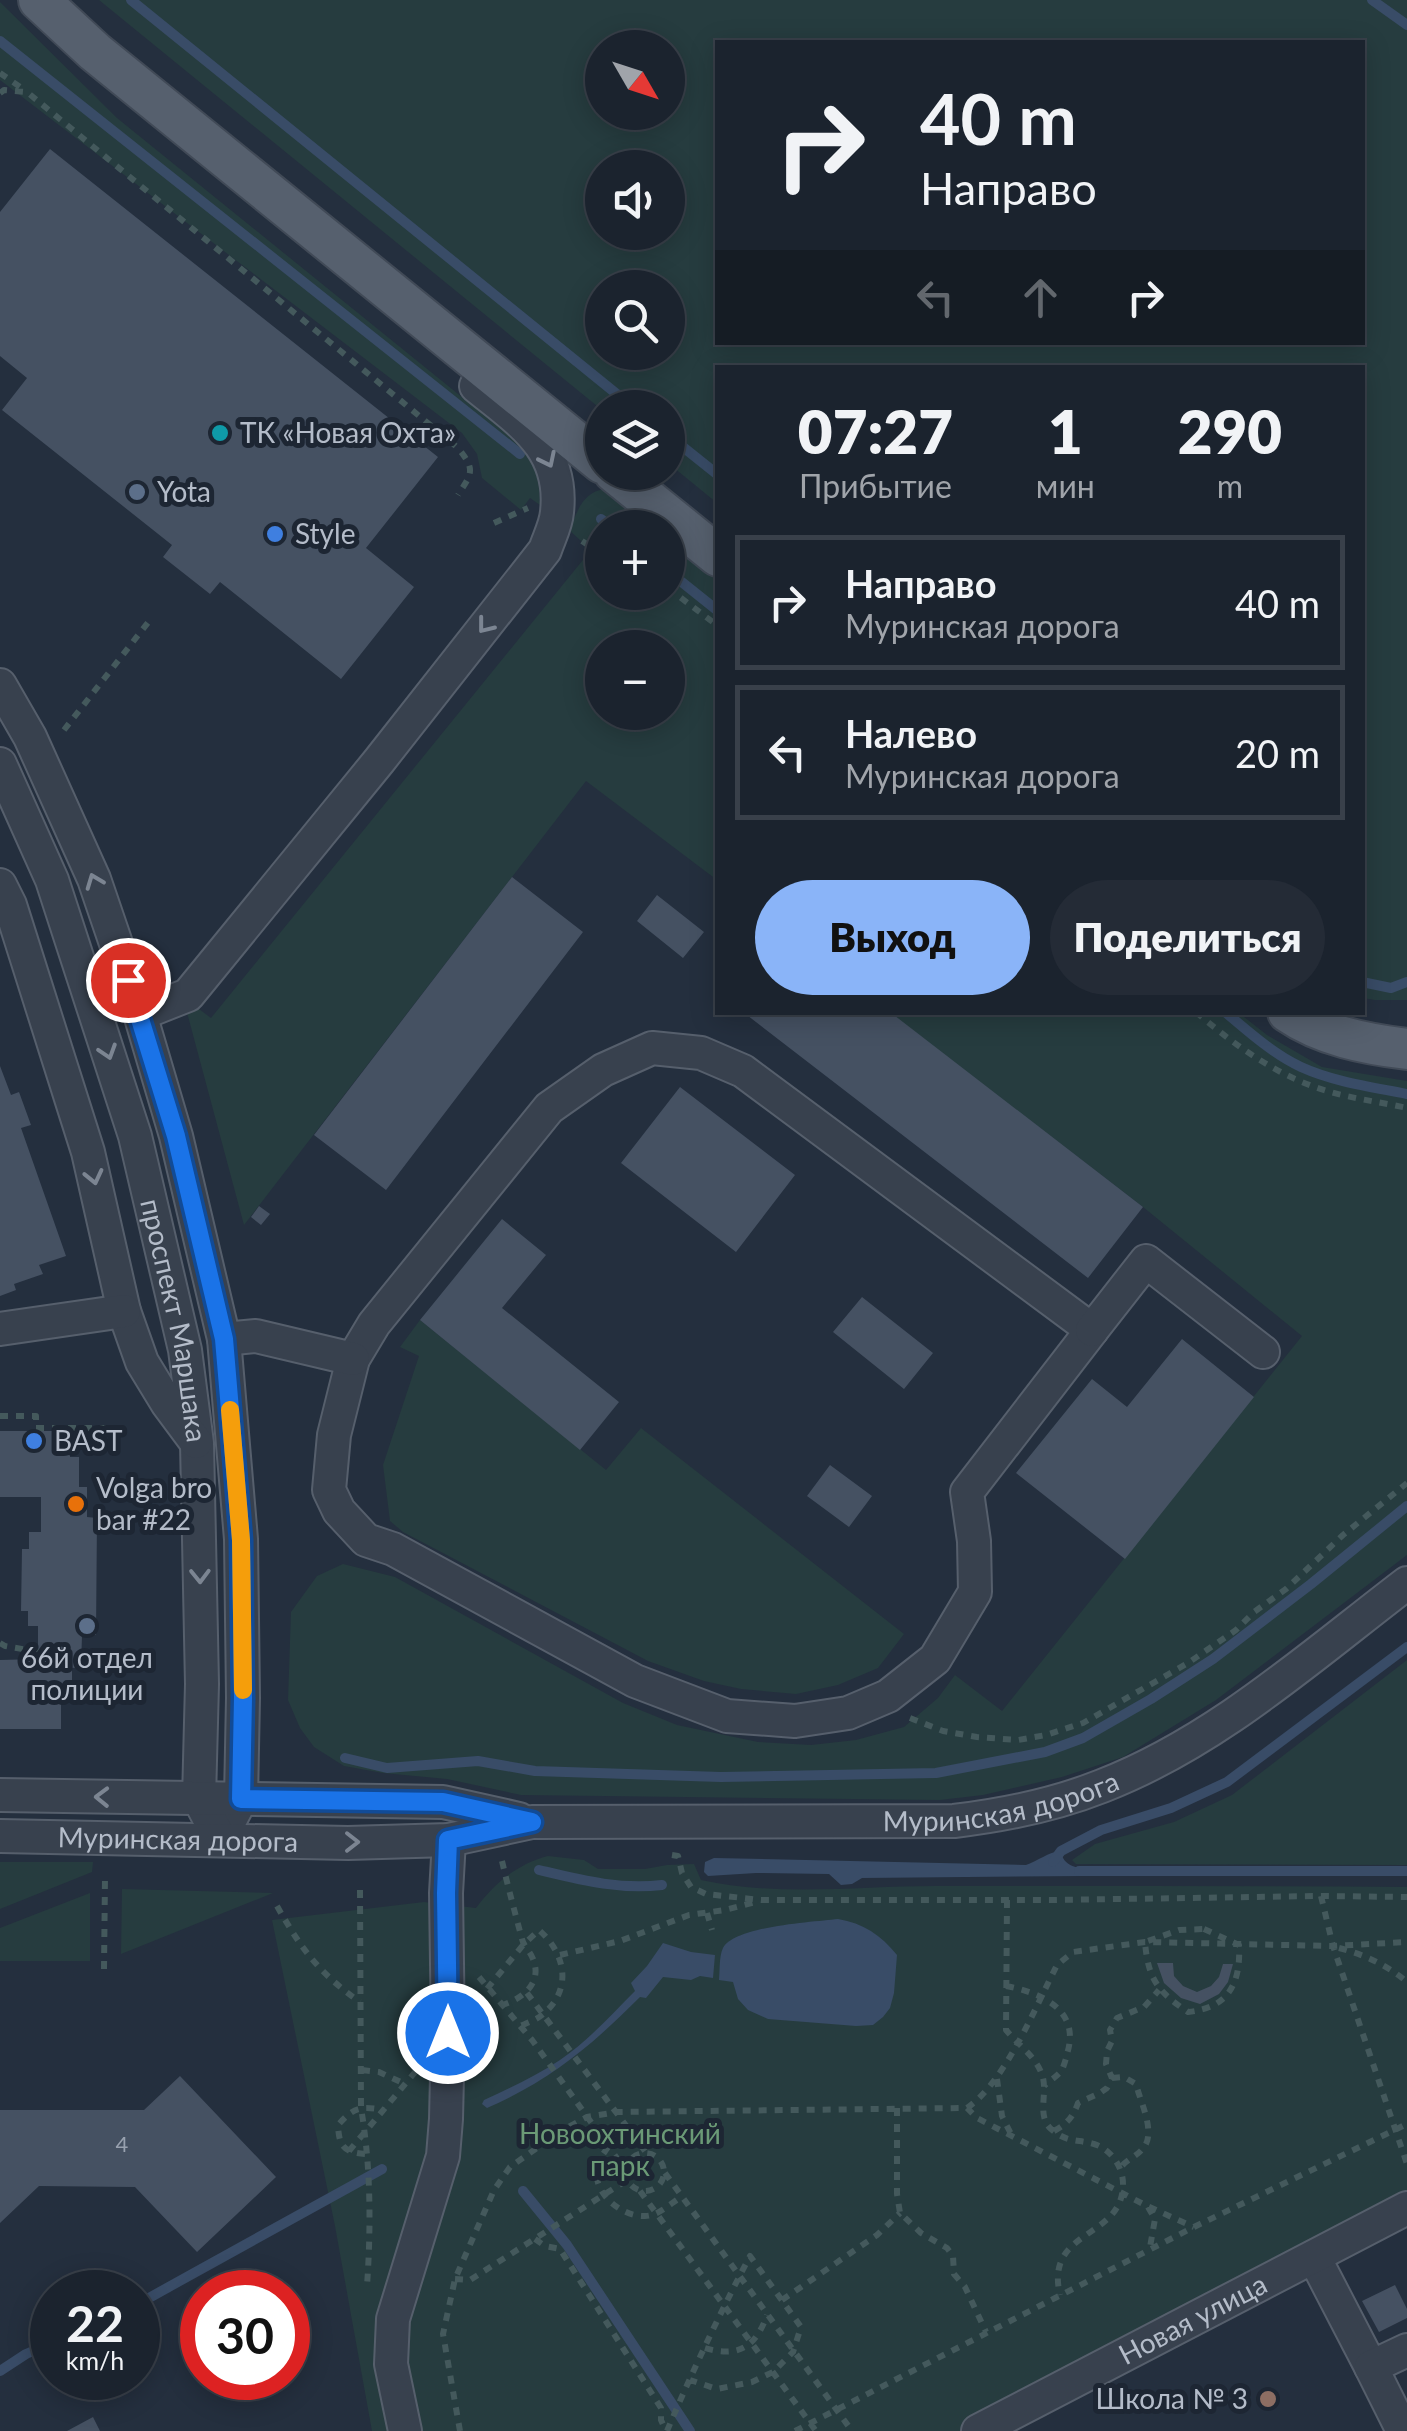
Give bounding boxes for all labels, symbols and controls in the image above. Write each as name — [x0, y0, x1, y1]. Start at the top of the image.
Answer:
north arrow — [585, 30, 685, 130]
map controls — [585, 30, 685, 730]
text: 40 m — [920, 76, 1077, 160]
icon: right — [755, 80, 885, 210]
button: sound — [585, 150, 685, 250]
text: Направо — [920, 161, 1097, 215]
button: search — [585, 270, 685, 370]
icon: left — [908, 270, 963, 325]
icon: ahead — [1013, 270, 1068, 325]
icon: right — [1118, 270, 1173, 325]
button: layers — [585, 390, 685, 490]
text: 07:27 — [798, 395, 953, 467]
text: 1 — [1048, 395, 1083, 467]
text: 290 — [1178, 395, 1282, 467]
place label: ТК «Новая Охта» — [240, 415, 456, 449]
marker: ТК «Новая Охта» — [209, 422, 231, 444]
one-way arrow — [536, 449, 555, 467]
text: Прибытие — [799, 466, 952, 505]
text: мин — [1036, 466, 1095, 505]
text: m — [1217, 466, 1243, 505]
place label: Yota — [157, 474, 211, 508]
marker: Yota — [126, 481, 148, 503]
button: + — [585, 510, 685, 610]
place label: Style — [295, 516, 355, 550]
marker: Style — [264, 523, 286, 545]
text: Направо — [845, 560, 997, 606]
icon: right — [760, 575, 815, 630]
text: 40 m — [1235, 580, 1320, 626]
text: Муринская дорога — [845, 606, 1120, 645]
one-way arrow — [479, 615, 497, 633]
button: − — [585, 630, 685, 730]
text: Налево — [845, 710, 977, 756]
icon: left — [760, 725, 815, 780]
text: 20 m — [1235, 730, 1320, 776]
text: Муринская дорога — [845, 756, 1120, 795]
one-way arrow — [86, 873, 106, 891]
button: Выход — [755, 880, 1030, 995]
button: Поделиться — [1050, 880, 1325, 995]
pin — [86, 938, 171, 1023]
icon: arrive — [101, 953, 156, 1008]
one-way arrow — [96, 1042, 117, 1059]
one-way arrow — [82, 1168, 103, 1185]
street label: проспект Маршака — [134, 1195, 215, 1444]
place label: BAST — [54, 1423, 123, 1457]
marker: BAST — [23, 1430, 45, 1452]
place label: Volga bro bar #22 — [96, 1470, 212, 1536]
marker: Volga bro bar #22 — [65, 1493, 87, 1515]
one-way arrow — [189, 1568, 210, 1584]
marker: 66й отдел полиции — [76, 1615, 98, 1637]
place label: 66й отдел полиции — [21, 1640, 153, 1706]
street label: Муринская дорога — [883, 1763, 1123, 1837]
one-way arrow — [93, 1786, 108, 1808]
street label: Муринская дорога — [57, 1819, 298, 1858]
one-way arrow — [346, 1831, 361, 1853]
position arrow — [396, 1981, 500, 2085]
park label: Новоохтинский парк — [519, 2116, 721, 2182]
house number: 4 — [116, 2130, 129, 2157]
street label: Новая улица — [1112, 2266, 1272, 2371]
speed limit sign: 30 — [180, 2270, 310, 2400]
text: 22 — [66, 2293, 124, 2353]
text: km/h — [66, 2345, 124, 2375]
place label: Школа № 3 — [1095, 2381, 1248, 2415]
marker: Школа № 3 — [1257, 2388, 1279, 2410]

